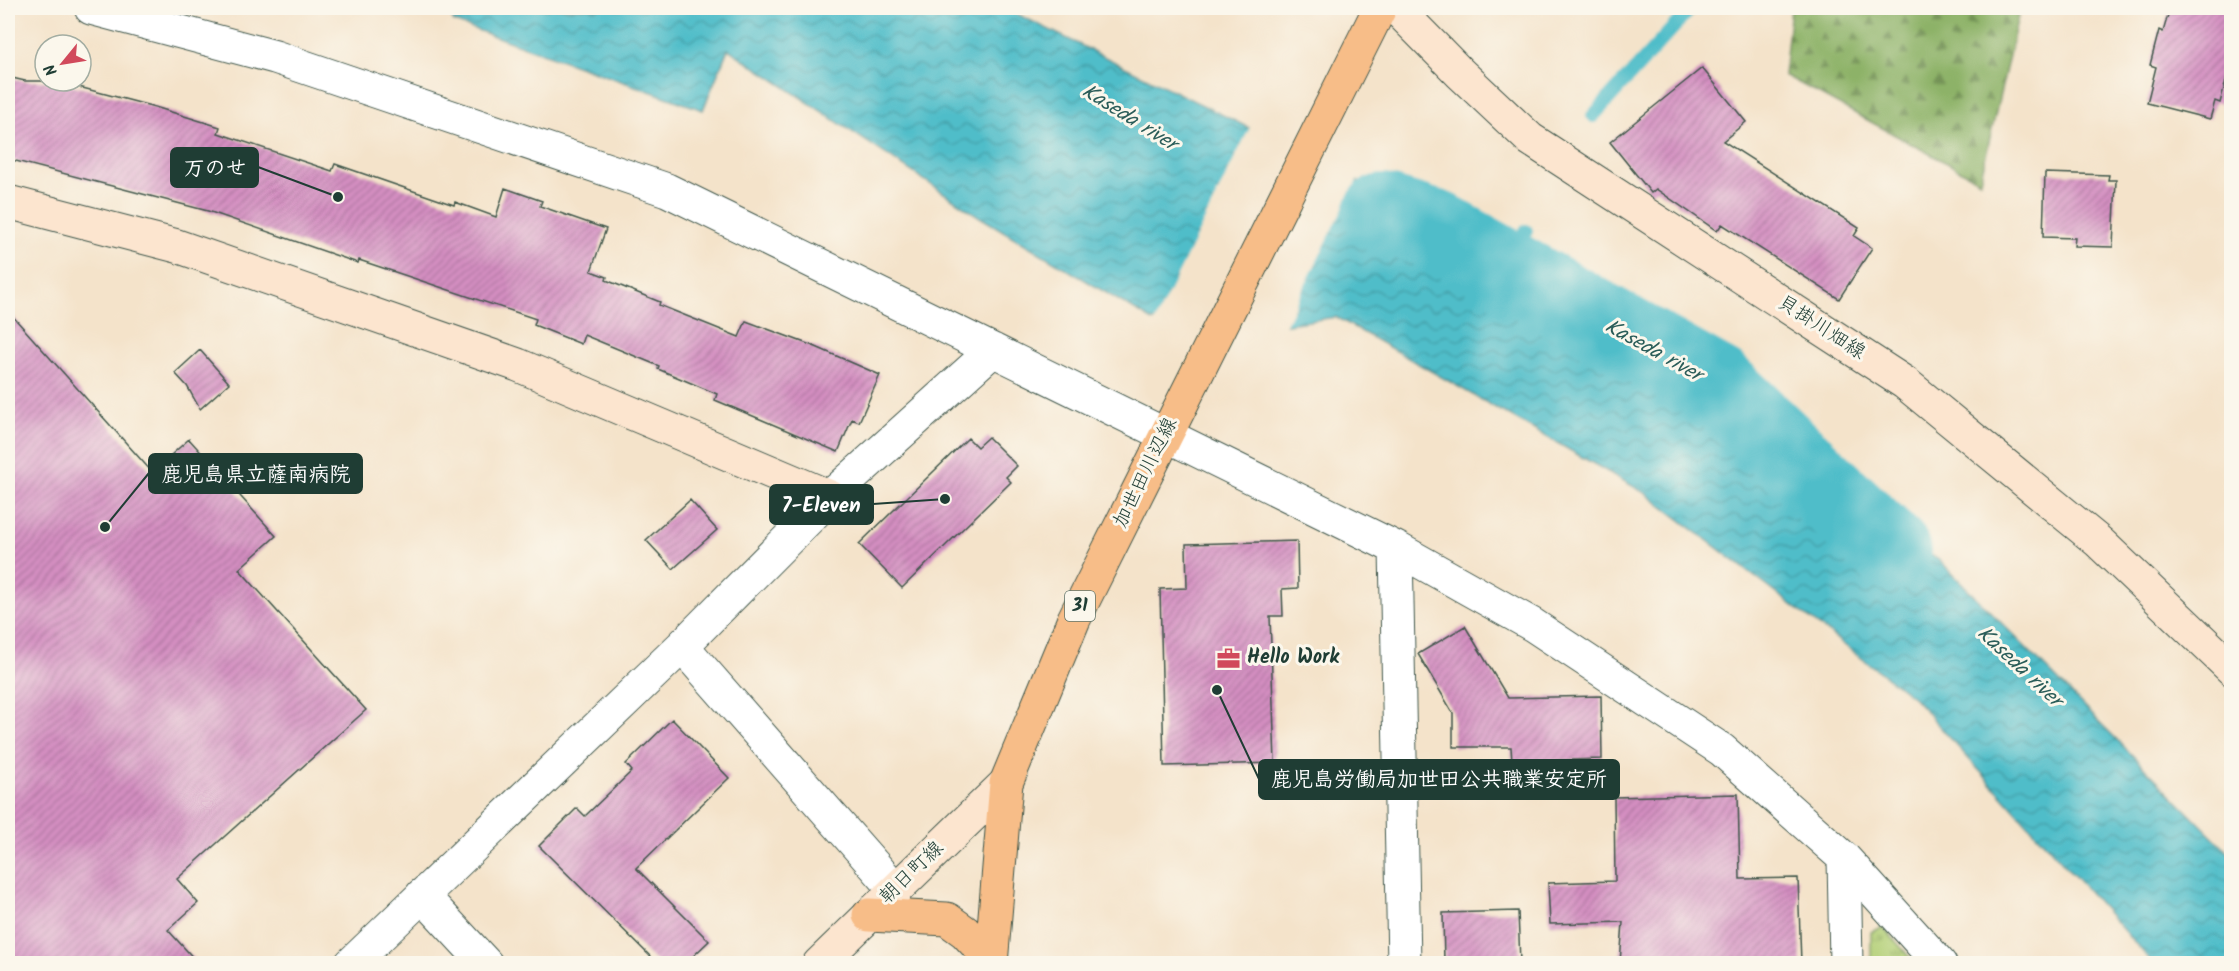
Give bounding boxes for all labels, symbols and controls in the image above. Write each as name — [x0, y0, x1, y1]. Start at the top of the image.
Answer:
north arrow — [33, 33, 93, 93]
text: N — [38, 59, 65, 80]
water label: Kaseda river — [1075, 76, 1186, 162]
callout: 万のせ — [171, 148, 258, 187]
text: 万のせ — [184, 153, 247, 186]
street label: 貝掛川畑線 — [1770, 287, 1872, 369]
water label: Kaseda river — [1598, 311, 1711, 393]
street label: 加世田川辺線 — [1105, 412, 1187, 534]
callout: 鹿児島県立薩南病院 — [149, 454, 362, 493]
text: 鹿児島県立薩南病院 — [162, 459, 351, 492]
callout: 7-Eleven — [770, 485, 873, 524]
text: 7-Eleven — [781, 490, 861, 523]
road number: 31 — [1065, 591, 1095, 621]
water label: Kaseda river — [1969, 619, 2072, 718]
place label: Hello Work — [1247, 642, 1340, 674]
office icon: Hello Work — [1216, 645, 1242, 671]
callout: 鹿児島労働局加世田公共職業安定所 — [1259, 760, 1619, 799]
text: 鹿児島労働局加世田公共職業安定所 — [1271, 764, 1607, 797]
street label: 朝日町線 — [872, 834, 952, 912]

